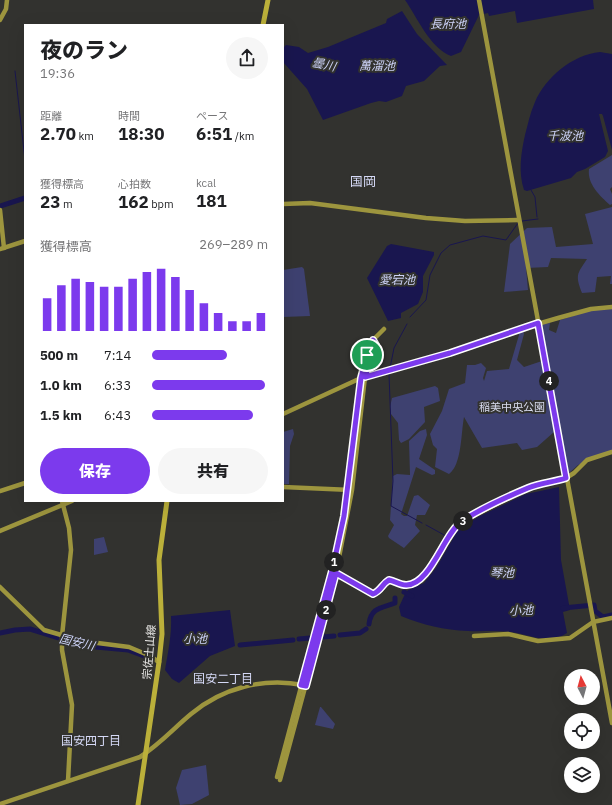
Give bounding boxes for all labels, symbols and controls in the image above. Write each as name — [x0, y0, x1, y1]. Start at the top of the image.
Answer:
water label: 長府池 — [430, 16, 467, 31]
text: 夜のラン — [40, 35, 128, 64]
button: share — [226, 37, 268, 79]
water label: 曇川 — [311, 54, 339, 74]
water label: 萬溜池 — [359, 58, 396, 73]
text: 19:36 — [40, 65, 75, 82]
text: 距離 — [40, 109, 62, 123]
text: 時間 — [118, 109, 140, 123]
text: ペース — [196, 109, 228, 123]
text: 2.70 — [40, 123, 76, 145]
text: 18:30 — [118, 123, 164, 145]
text: 6:51 — [196, 123, 232, 145]
water label: 千波池 — [547, 128, 584, 143]
text: km — [76, 129, 94, 143]
text: /km — [232, 129, 254, 143]
district label: 国岡 — [350, 173, 376, 190]
text: kcal — [196, 176, 216, 190]
text: 獲得標高 — [40, 177, 84, 191]
text: 心拍数 — [118, 177, 151, 191]
text: 181 — [196, 190, 227, 212]
text: 23 — [40, 191, 60, 213]
text: 162 — [118, 191, 149, 213]
text: m — [60, 197, 73, 211]
text: bpm — [149, 197, 174, 211]
text: 269–289 m — [199, 236, 268, 253]
text: 獲得標高 — [40, 238, 92, 255]
water label: 愛宕池 — [379, 272, 416, 287]
pin — [350, 338, 384, 372]
icon: arrive — [356, 344, 378, 366]
text: 500 m — [40, 347, 78, 364]
text: 7:14 — [104, 347, 131, 364]
pin: 4 — [539, 371, 559, 391]
text: 4 — [546, 374, 552, 388]
text: 1.0 km — [40, 377, 82, 394]
text: 6:33 — [104, 377, 131, 394]
park label: 稲美中央公園 — [479, 400, 545, 414]
text: 1.5 km — [40, 407, 82, 424]
text: 6:43 — [104, 407, 131, 424]
button: 保存 — [40, 448, 150, 494]
button: 共有 — [158, 448, 268, 494]
pin: 3 — [453, 511, 473, 531]
text: 3 — [460, 514, 466, 528]
pin: 1 — [324, 552, 344, 572]
text: 1 — [331, 555, 337, 569]
water label: 琴池 — [490, 565, 515, 580]
pin: 2 — [316, 600, 336, 620]
water label: 小池 — [509, 602, 534, 618]
text: 2 — [323, 603, 329, 617]
street label: 宗佐土山線 — [140, 624, 158, 680]
water label: 国安川 — [58, 631, 98, 654]
water label: 小池 — [183, 631, 208, 646]
north arrow — [564, 669, 600, 705]
map controls — [564, 669, 600, 793]
district label: 国安二丁目 — [193, 671, 253, 686]
button: locate — [564, 713, 600, 749]
district label: 国安四丁目 — [61, 733, 121, 748]
button: layers — [564, 757, 600, 793]

